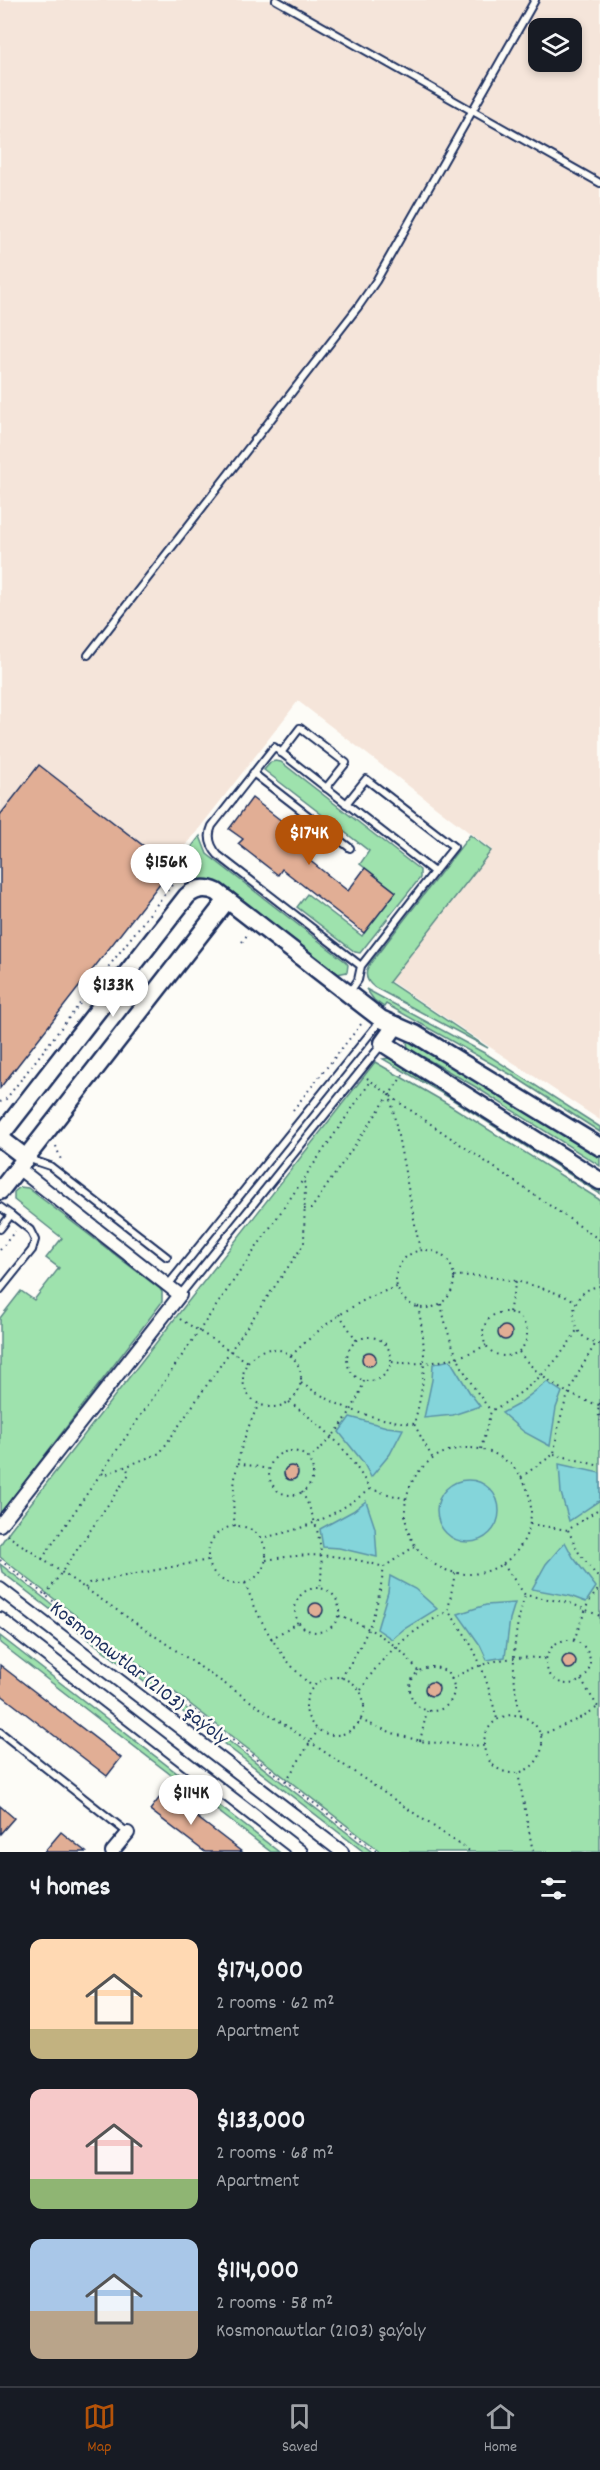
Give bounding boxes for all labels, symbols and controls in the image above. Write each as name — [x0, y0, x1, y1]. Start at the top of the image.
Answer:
map controls — [528, 18, 582, 72]
button: layers — [528, 18, 582, 72]
pin: $174K — [267, 815, 351, 866]
text: $174K — [289, 820, 329, 848]
pin: $156K — [124, 844, 208, 895]
text: $156K — [145, 849, 187, 877]
pin: $133K — [71, 967, 155, 1018]
text: $133K — [92, 972, 134, 1000]
street label: Kosmonawtlar (2103) şaýoly — [42, 1595, 234, 1754]
pin: $114K — [149, 1775, 233, 1826]
text: $114K — [173, 1780, 209, 1808]
text: 4 homes — [30, 1870, 110, 1907]
icon: filters — [537, 1872, 570, 1905]
text: $174,000 — [216, 1953, 303, 1990]
icon: home — [78, 1963, 150, 2035]
text: 2 rooms · 62 m² — [216, 1990, 335, 2018]
text: Apartment — [216, 2018, 299, 2046]
text: $133,000 — [216, 2103, 305, 2140]
icon: home — [78, 2113, 150, 2185]
text: 2 rooms · 68 m² — [216, 2140, 334, 2168]
text: Apartment — [216, 2168, 299, 2196]
text: $114,000 — [216, 2253, 299, 2290]
icon: home — [78, 2263, 150, 2335]
text: 2 rooms · 58 m² — [216, 2290, 333, 2318]
text: Kosmonawtlar (2103) şaýoly — [216, 2318, 426, 2346]
tab: Map — [83, 2400, 116, 2459]
tab: Saved — [282, 2400, 318, 2459]
tab: Home — [484, 2400, 517, 2459]

